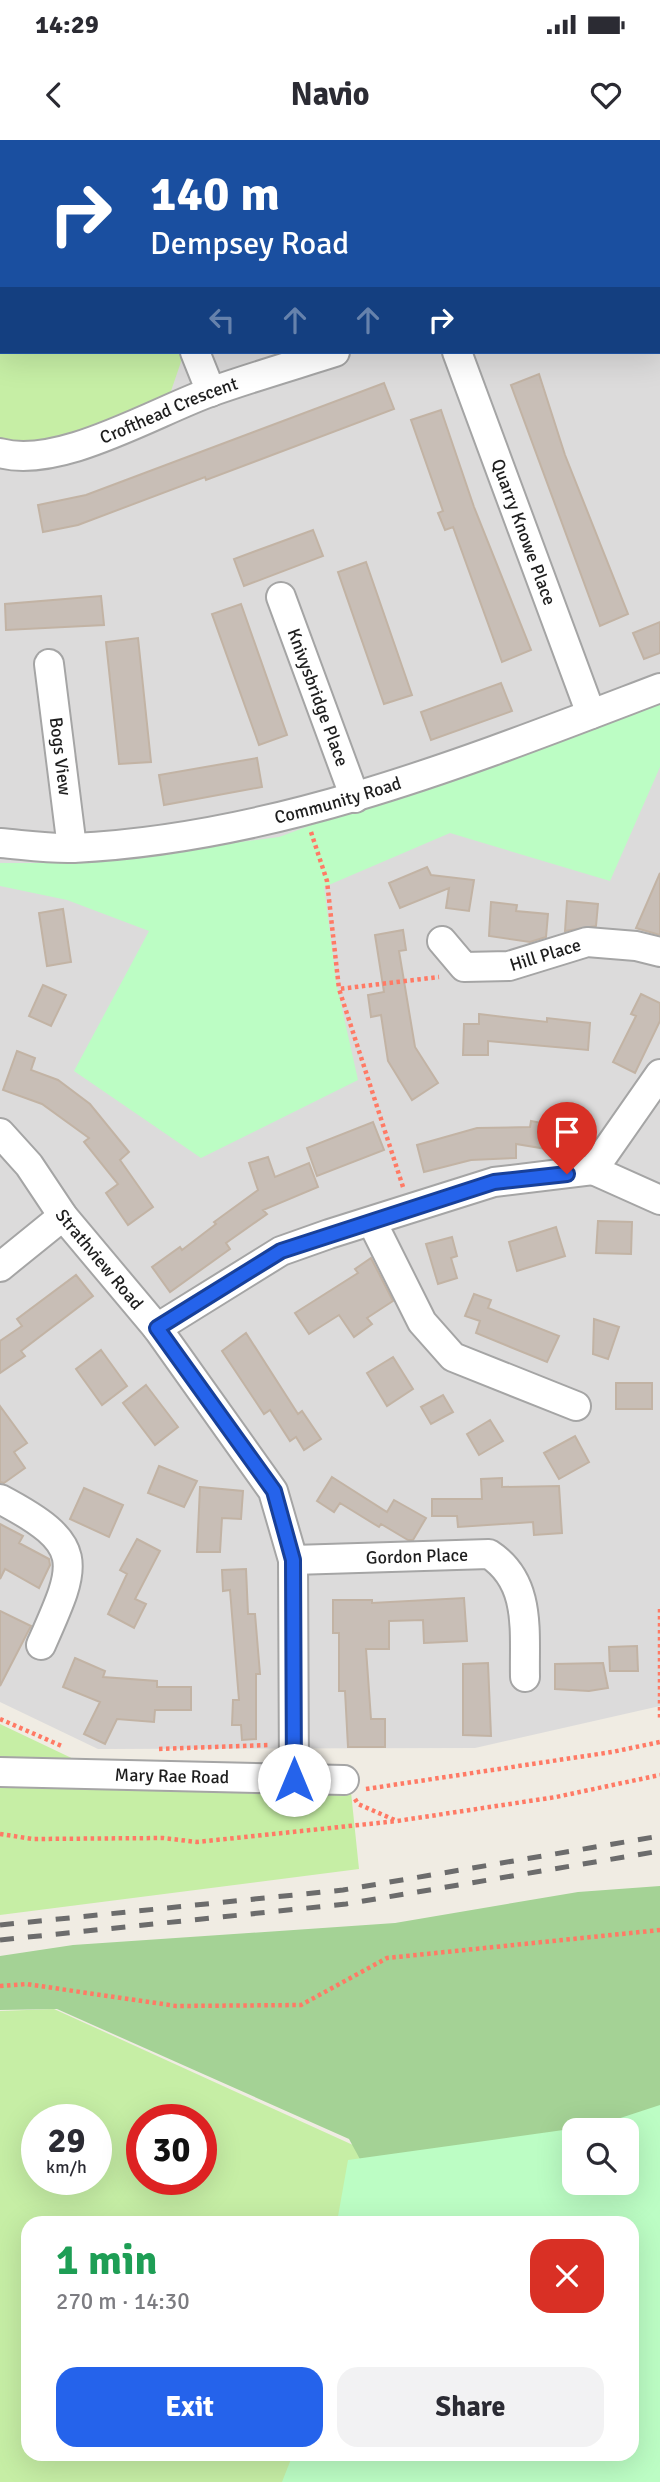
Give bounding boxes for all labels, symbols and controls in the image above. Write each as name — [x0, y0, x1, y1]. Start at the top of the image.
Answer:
text: 14:29 — [35, 9, 99, 41]
text: Navio — [290, 75, 370, 114]
icon: back — [35, 76, 73, 114]
icon: heart — [587, 76, 625, 114]
text: 140 m — [150, 164, 280, 224]
icon: right — [35, 168, 126, 259]
text: Dempsey Road — [150, 224, 349, 263]
icon: left — [203, 301, 241, 339]
icon: ahead — [276, 301, 314, 339]
icon: ahead — [349, 301, 387, 339]
icon: right — [422, 301, 460, 339]
street label: Crofthead Crescent — [97, 372, 240, 449]
street label: Quarry Knowe Place — [487, 456, 561, 608]
street label: Knivysbridge Place — [283, 625, 353, 769]
street label: Bogs View — [45, 716, 76, 797]
street label: Community Road — [272, 772, 404, 829]
street label: Hill Place — [507, 934, 584, 976]
pin — [537, 1102, 597, 1174]
icon: arrive — [548, 1113, 586, 1151]
street label: Strathview Road — [51, 1205, 148, 1314]
street label: Gordon Place — [366, 1544, 468, 1569]
position arrow — [257, 1743, 331, 1817]
street label: Mary Rae Road — [114, 1764, 229, 1788]
speed limit sign: 30 — [126, 2104, 217, 2195]
map controls — [562, 2118, 639, 2195]
button: search — [562, 2118, 639, 2195]
text: 29 — [48, 2119, 85, 2162]
text: km/h — [46, 2156, 87, 2178]
text: 1 min — [56, 2235, 157, 2286]
button: close — [530, 2239, 604, 2313]
text: 270 m · 14:30 — [56, 2287, 190, 2316]
button: Exit — [56, 2367, 323, 2447]
button: Share — [337, 2367, 604, 2447]

